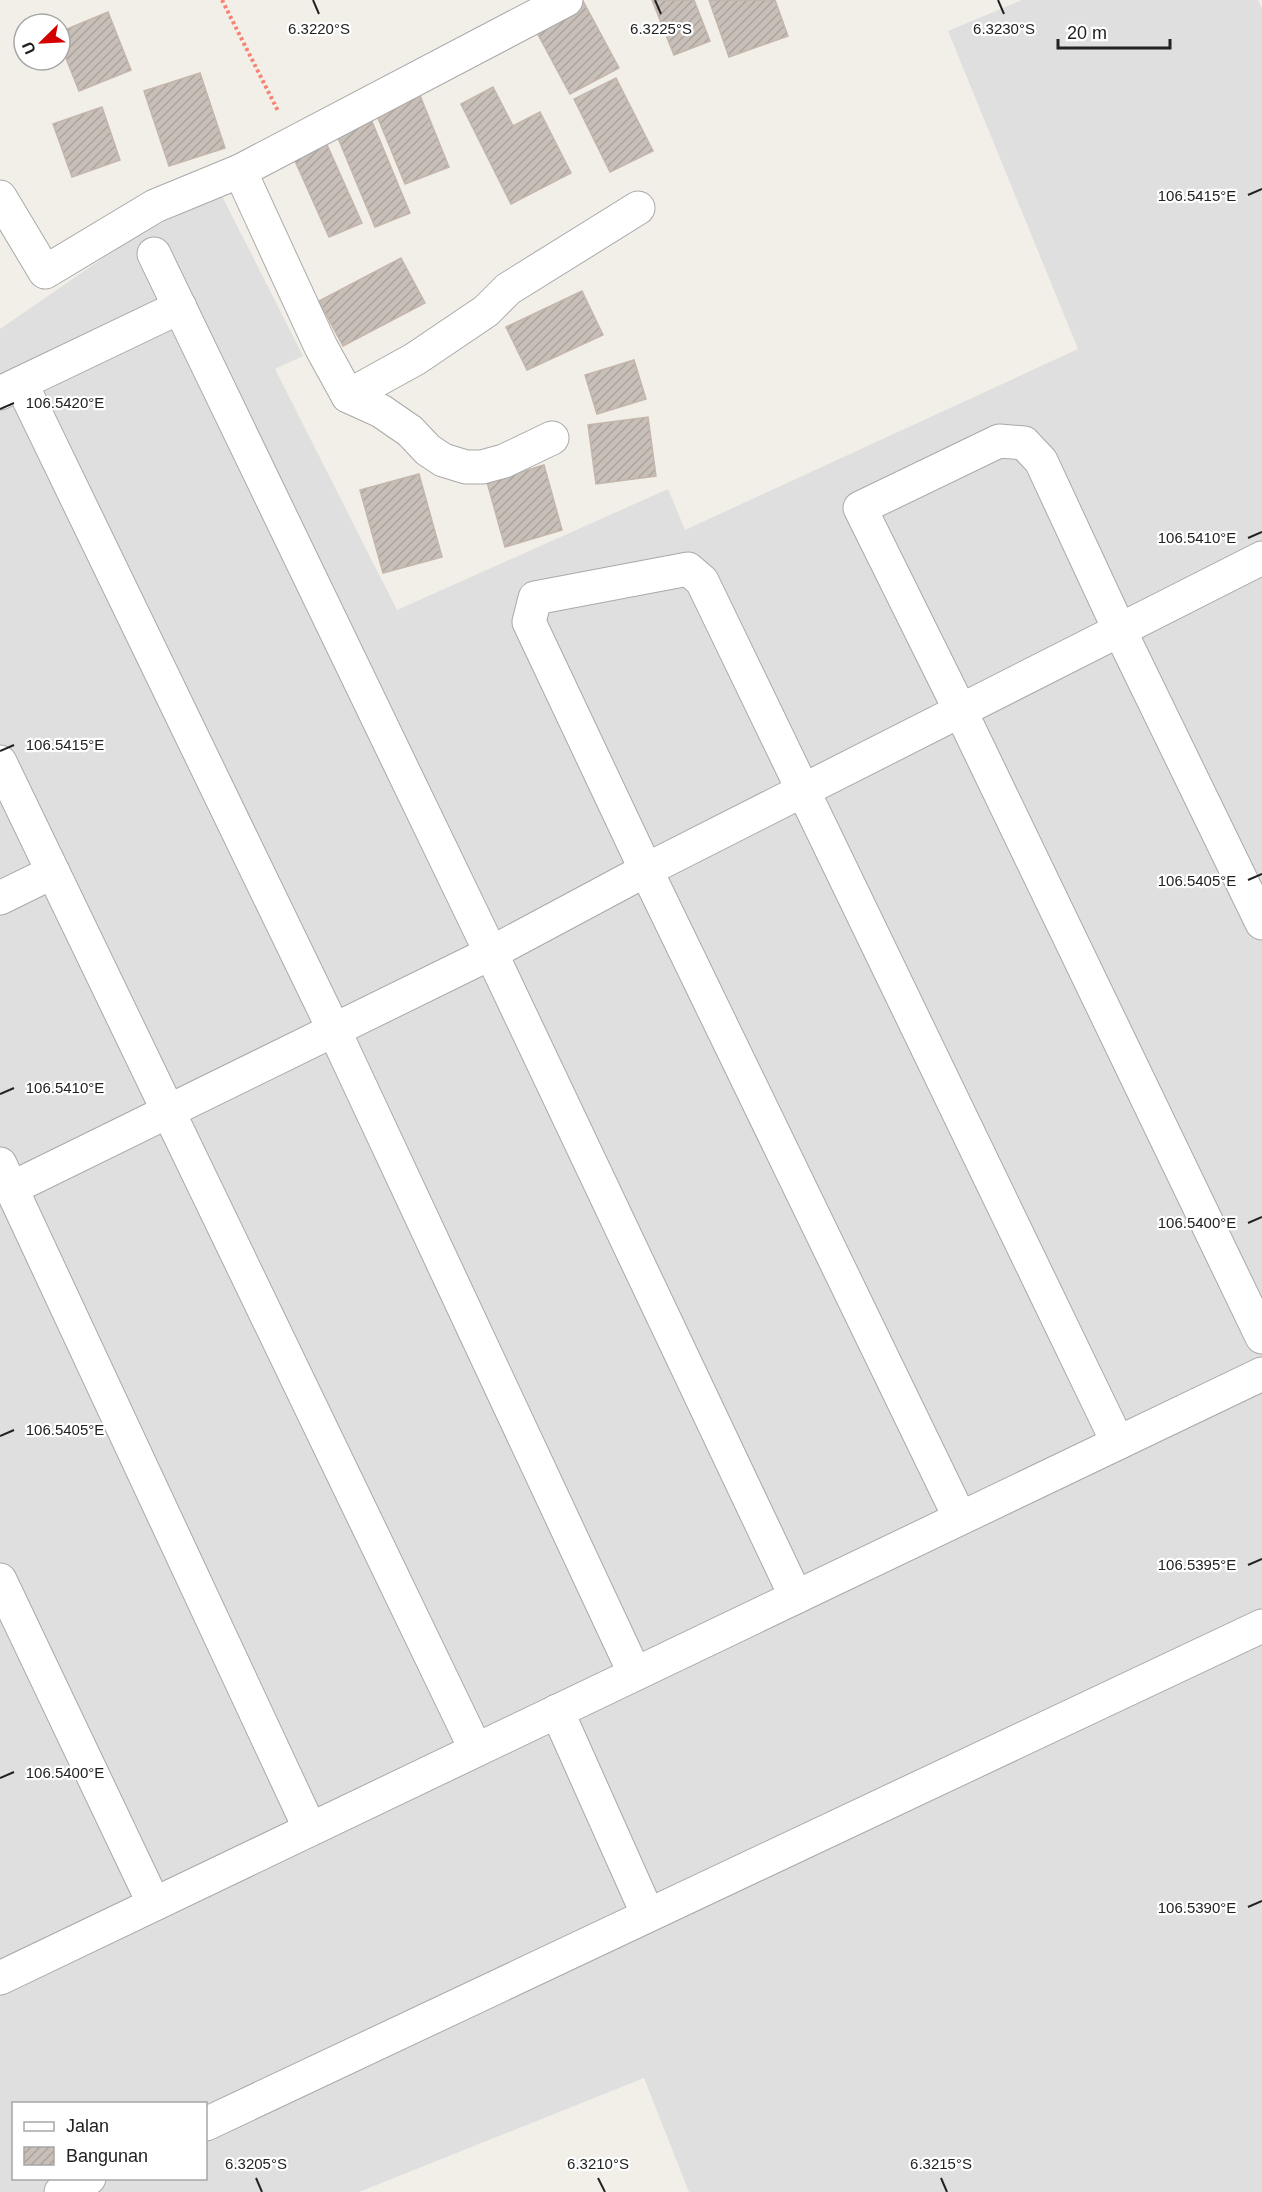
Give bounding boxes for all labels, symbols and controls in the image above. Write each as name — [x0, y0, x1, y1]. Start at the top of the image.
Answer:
north arrow — [12, 12, 72, 72]
scale bar — [1058, 12, 1170, 50]
text: 6.3220°S — [288, 20, 350, 37]
text: 6.3225°S — [630, 20, 692, 37]
text: 6.3230°S — [973, 20, 1035, 37]
text: 20 m — [1067, 23, 1107, 43]
text: U — [19, 39, 39, 57]
text: 106.5415°E — [1158, 187, 1236, 204]
text: 106.5420°E — [26, 394, 104, 411]
text: 106.5410°E — [1158, 529, 1236, 546]
text: 106.5415°E — [26, 736, 104, 753]
text: 106.5405°E — [1158, 872, 1236, 889]
text: 106.5410°E — [26, 1079, 104, 1096]
text: 106.5400°E — [1158, 1214, 1236, 1231]
text: 106.5405°E — [26, 1421, 104, 1438]
text: 106.5395°E — [1158, 1556, 1236, 1573]
text: 106.5400°E — [26, 1764, 104, 1781]
text: 106.5390°E — [1158, 1899, 1236, 1916]
legend — [12, 2102, 207, 2180]
text: Jalan — [66, 2116, 109, 2136]
text: Bangunan — [66, 2146, 148, 2166]
text: 6.3205°S — [225, 2155, 287, 2172]
text: 6.3210°S — [567, 2155, 629, 2172]
text: 6.3215°S — [910, 2155, 972, 2172]

